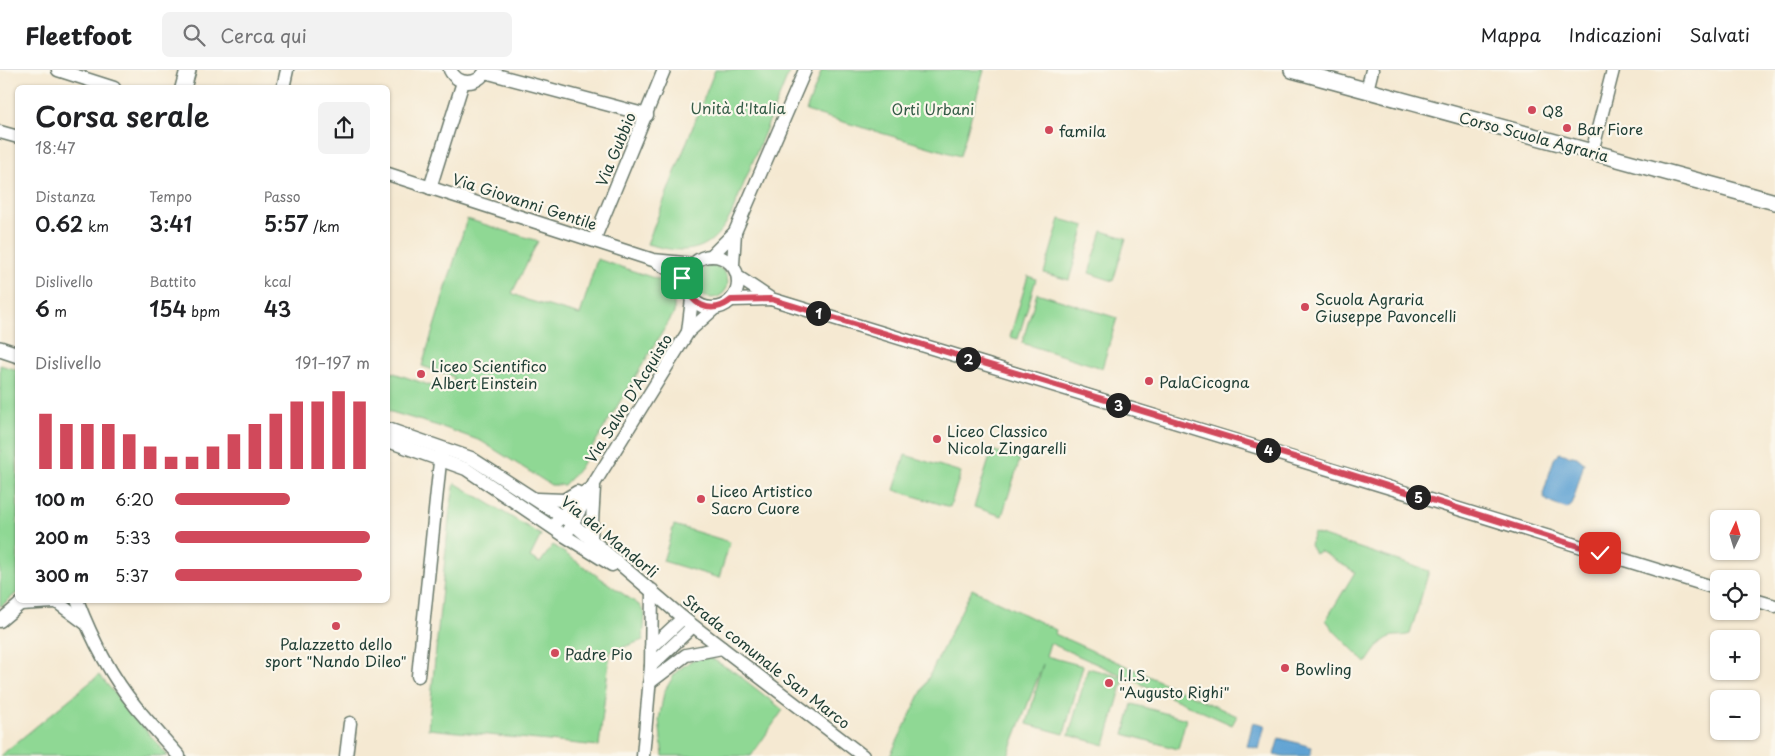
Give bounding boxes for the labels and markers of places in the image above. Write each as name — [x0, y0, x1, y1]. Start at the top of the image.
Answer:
place label: Q8 — [1542, 99, 1564, 122]
marker: Q8 — [1526, 104, 1538, 116]
place label: Bar Fiore — [1577, 117, 1643, 140]
place label: famila — [1059, 119, 1107, 142]
marker: Bar Fiore — [1561, 122, 1573, 134]
marker: famila — [1043, 124, 1055, 136]
pin — [661, 257, 703, 299]
place label: Scuola Agraria Giuseppe Pavoncelli — [1315, 287, 1457, 327]
pin: 1 — [806, 300, 830, 326]
marker: Scuola Agraria Giuseppe Pavoncelli — [1299, 301, 1311, 313]
pin: 2 — [956, 346, 980, 372]
place label: Liceo Scientifico Albert Einstein — [431, 354, 547, 394]
marker: Liceo Scientifico Albert Einstein — [415, 368, 427, 380]
place label: PalaCicogna — [1159, 370, 1250, 393]
marker: PalaCicogna — [1143, 375, 1155, 387]
pin: 3 — [1106, 392, 1130, 418]
place label: Liceo Classico Nicola Zingarelli — [947, 419, 1067, 459]
marker: Liceo Classico Nicola Zingarelli — [931, 433, 943, 445]
pin: 4 — [1256, 438, 1280, 462]
place label: Liceo Artistico Sacro Cuore — [711, 479, 813, 519]
pin: 5 — [1406, 484, 1430, 510]
marker: Liceo Artistico Sacro Cuore — [695, 493, 707, 505]
pin — [1579, 532, 1621, 574]
marker: Palazzetto dello sport "Nando Dileo" — [330, 620, 342, 632]
place label: Palazzetto dello sport "Nando Dileo" — [265, 632, 407, 672]
place label: Padre Pio — [565, 642, 633, 665]
marker: Padre Pio — [549, 647, 561, 659]
place label: Bowling — [1295, 657, 1352, 680]
marker: Bowling — [1279, 662, 1291, 674]
place label: I.I.S. "Augusto Righi" — [1119, 663, 1230, 703]
marker: I.I.S. "Augusto Righi" — [1103, 677, 1115, 689]

